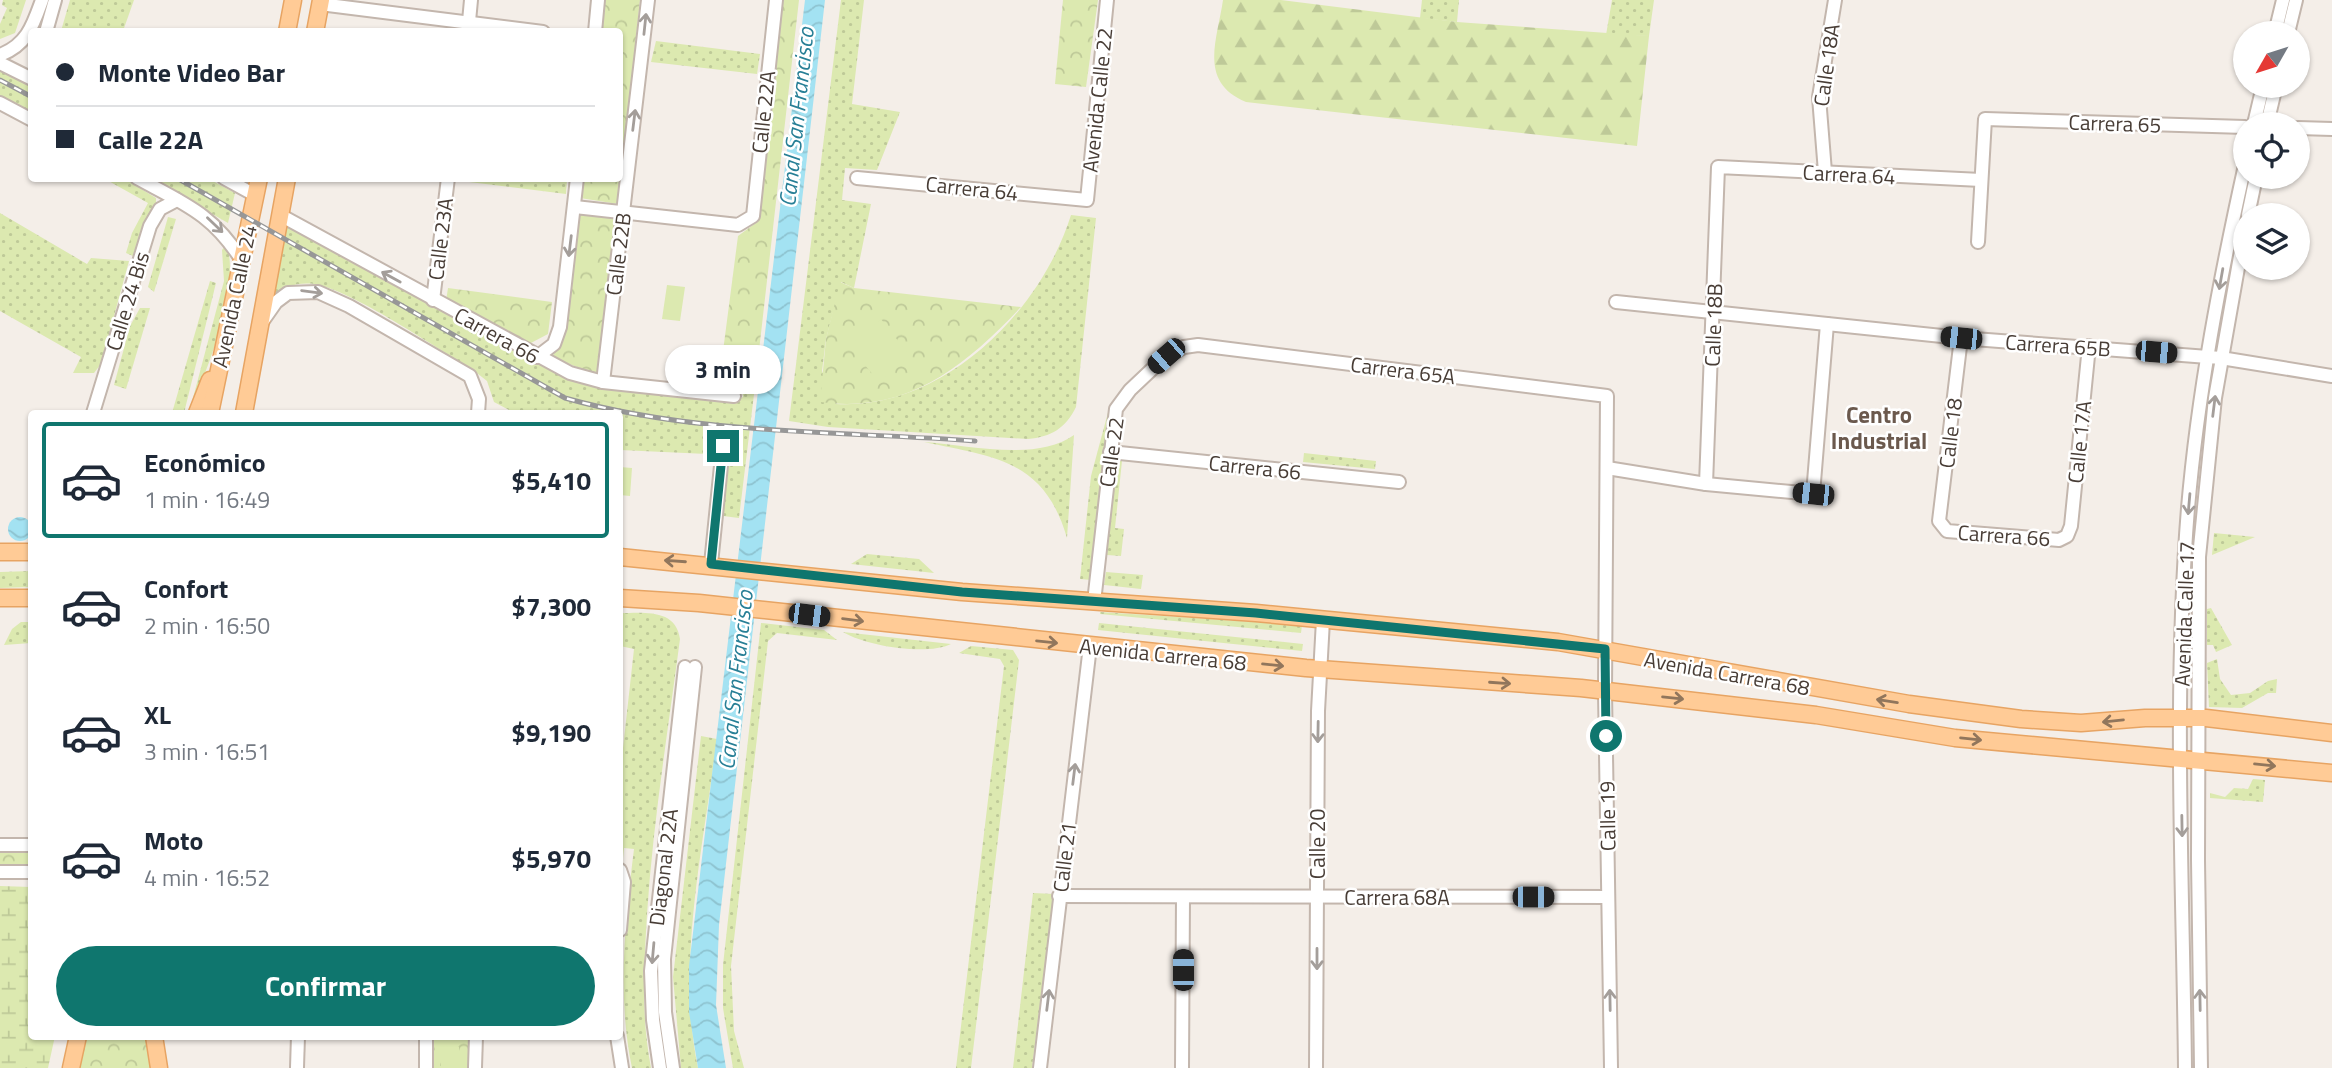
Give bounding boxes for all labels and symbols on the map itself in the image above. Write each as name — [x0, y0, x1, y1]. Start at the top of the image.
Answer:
one-way arrow — [639, 14, 652, 36]
street label: Calle 18A — [1804, 21, 1848, 108]
north arrow — [2233, 21, 2310, 98]
water label: Canal San Francisco — [769, 25, 823, 209]
street label: Avenida Calle 22 — [1073, 26, 1121, 174]
street label: Calle 22A — [743, 69, 783, 155]
street label: Carrera 65 — [2068, 105, 2162, 141]
one-way arrow — [627, 109, 640, 132]
street label: Carrera 64 — [1802, 156, 1896, 192]
street label: Carrera 64 — [924, 167, 1020, 209]
street label: Calle 23A — [419, 195, 461, 282]
street label: Calle 22B — [597, 211, 639, 297]
one-way arrow — [206, 217, 223, 234]
street label: Avenida Calle 24 — [203, 222, 265, 370]
one-way arrow — [563, 234, 576, 257]
street label: Calle 24 Bis — [97, 247, 157, 355]
one-way arrow — [2213, 267, 2227, 290]
one-way arrow — [381, 270, 402, 283]
street label: Calle 18B — [1696, 283, 1730, 367]
one-way arrow — [300, 286, 323, 299]
street label: Carrera 66 — [449, 299, 545, 371]
car — [1940, 325, 1983, 351]
street label: Carrera 65B — [2004, 325, 2112, 365]
car — [1144, 334, 1189, 378]
car — [2135, 340, 2178, 364]
callout: 3 min — [665, 344, 781, 394]
street label: Carrera 65A — [1349, 348, 1458, 392]
one-way arrow — [2208, 395, 2221, 417]
street label: Calle 18 — [1930, 396, 1970, 470]
district label: Centro Industrial — [1831, 397, 1927, 458]
street label: Calle 17A — [2059, 399, 2099, 485]
street label: Calle 22 — [1090, 415, 1132, 489]
route end — [707, 430, 739, 462]
street label: Carrera 66 — [1207, 446, 1303, 488]
car — [1792, 481, 1835, 507]
one-way arrow — [2182, 493, 2195, 515]
street label: Carrera 66 — [1957, 516, 2051, 554]
street label: Avenida Calle 17 — [2165, 541, 2203, 687]
one-way arrow — [665, 554, 687, 567]
water label: Canal San Francisco — [708, 588, 762, 772]
car — [787, 602, 832, 628]
one-way arrow — [841, 613, 864, 626]
street label: Avenida Carrera 68 — [1078, 629, 1248, 679]
one-way arrow — [1035, 636, 1058, 649]
street label: Avenida Carrera 68 — [1642, 643, 1813, 703]
one-way arrow — [1261, 658, 1284, 671]
one-way arrow — [1488, 676, 1511, 689]
one-way arrow — [1661, 692, 1684, 705]
one-way arrow — [1876, 694, 1899, 707]
one-way arrow — [2102, 715, 2125, 728]
one-way arrow — [1311, 720, 1325, 743]
route start — [1590, 720, 1622, 752]
one-way arrow — [1959, 733, 1982, 746]
one-way arrow — [2253, 759, 2276, 772]
one-way arrow — [1068, 763, 1081, 786]
street label: Calle 19 — [1590, 781, 1624, 851]
street label: Diagonal 22A — [640, 806, 686, 927]
street label: Calle 20 — [1301, 809, 1333, 879]
one-way arrow — [2175, 814, 2189, 837]
street label: Calle 21 — [1044, 820, 1084, 894]
street label: Carrera 68A — [1344, 881, 1450, 913]
car — [1513, 887, 1555, 908]
one-way arrow — [646, 942, 659, 964]
one-way arrow — [1310, 947, 1324, 970]
car — [1173, 949, 1194, 991]
one-way arrow — [1041, 989, 1054, 1012]
one-way arrow — [1603, 989, 1616, 1012]
one-way arrow — [2193, 989, 2207, 1012]

